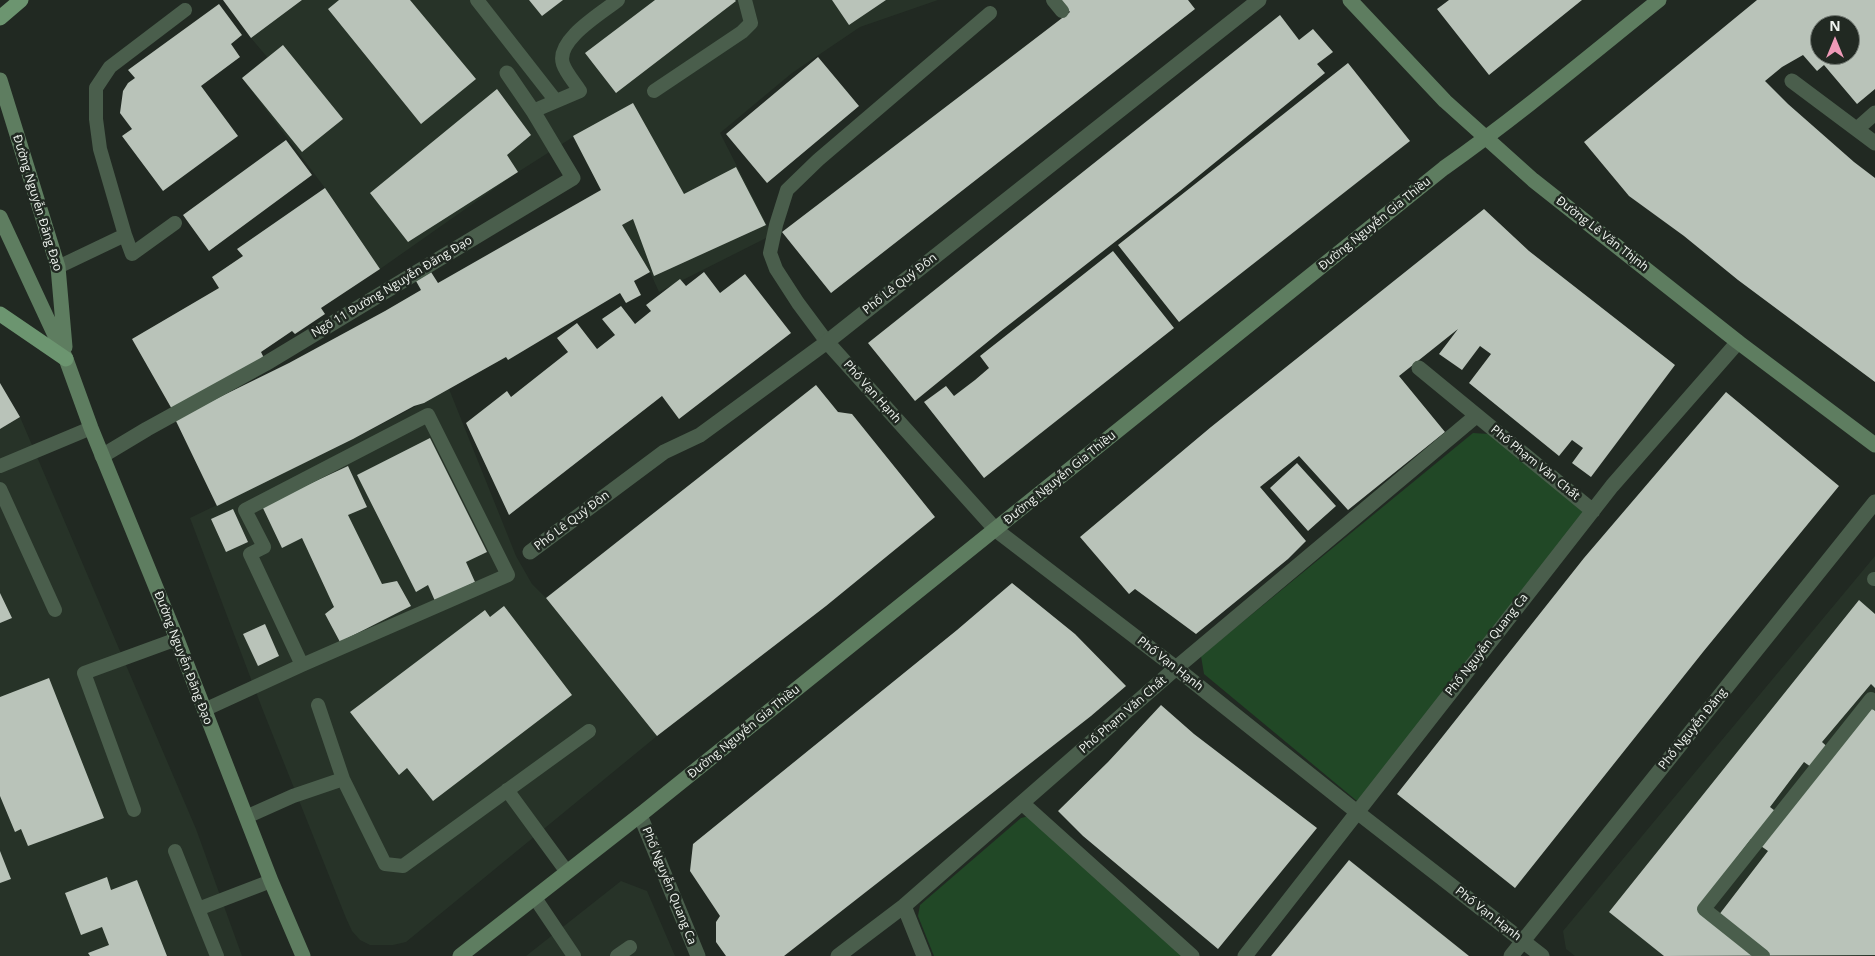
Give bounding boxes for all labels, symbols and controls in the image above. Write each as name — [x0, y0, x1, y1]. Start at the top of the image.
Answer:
north arrow — [1810, 15, 1860, 65]
text: N — [1829, 16, 1841, 35]
street label: Đường Nguyễn Đăng Đạo — [9, 133, 65, 273]
street label: Đường Nguyễn Gia Thiều — [1316, 174, 1434, 274]
street label: Đường Lê Văn Thịnh — [1553, 194, 1651, 274]
street label: Ngõ 11 Đường Nguyễn Đăng Đạo — [309, 233, 475, 341]
street label: Phố Lê Quý Đôn — [860, 251, 940, 317]
street label: Phố Vạn Hạnh — [840, 358, 904, 426]
street label: Phố Phạm Văn Chất — [1488, 423, 1582, 503]
street label: Đường Nguyễn Gia Thiều — [1001, 428, 1119, 528]
street label: Phố Lê Quý Đôn — [532, 488, 612, 554]
street label: Đường Nguyễn Đăng Đạo — [151, 589, 215, 727]
street label: Phố Nguyễn Quang Ca — [1443, 591, 1531, 699]
street label: Phố Vạn Hạnh — [1134, 634, 1206, 694]
street label: Phố Phạm Văn Chất — [1077, 673, 1169, 757]
street label: Đường Nguyễn Gia Thiều — [685, 682, 803, 782]
street label: Phố Nguyễn Đăng — [1656, 685, 1730, 773]
street label: Phố Nguyễn Quang Ca — [639, 825, 699, 947]
street label: Phố Vạn Hạnh — [1452, 884, 1524, 944]

